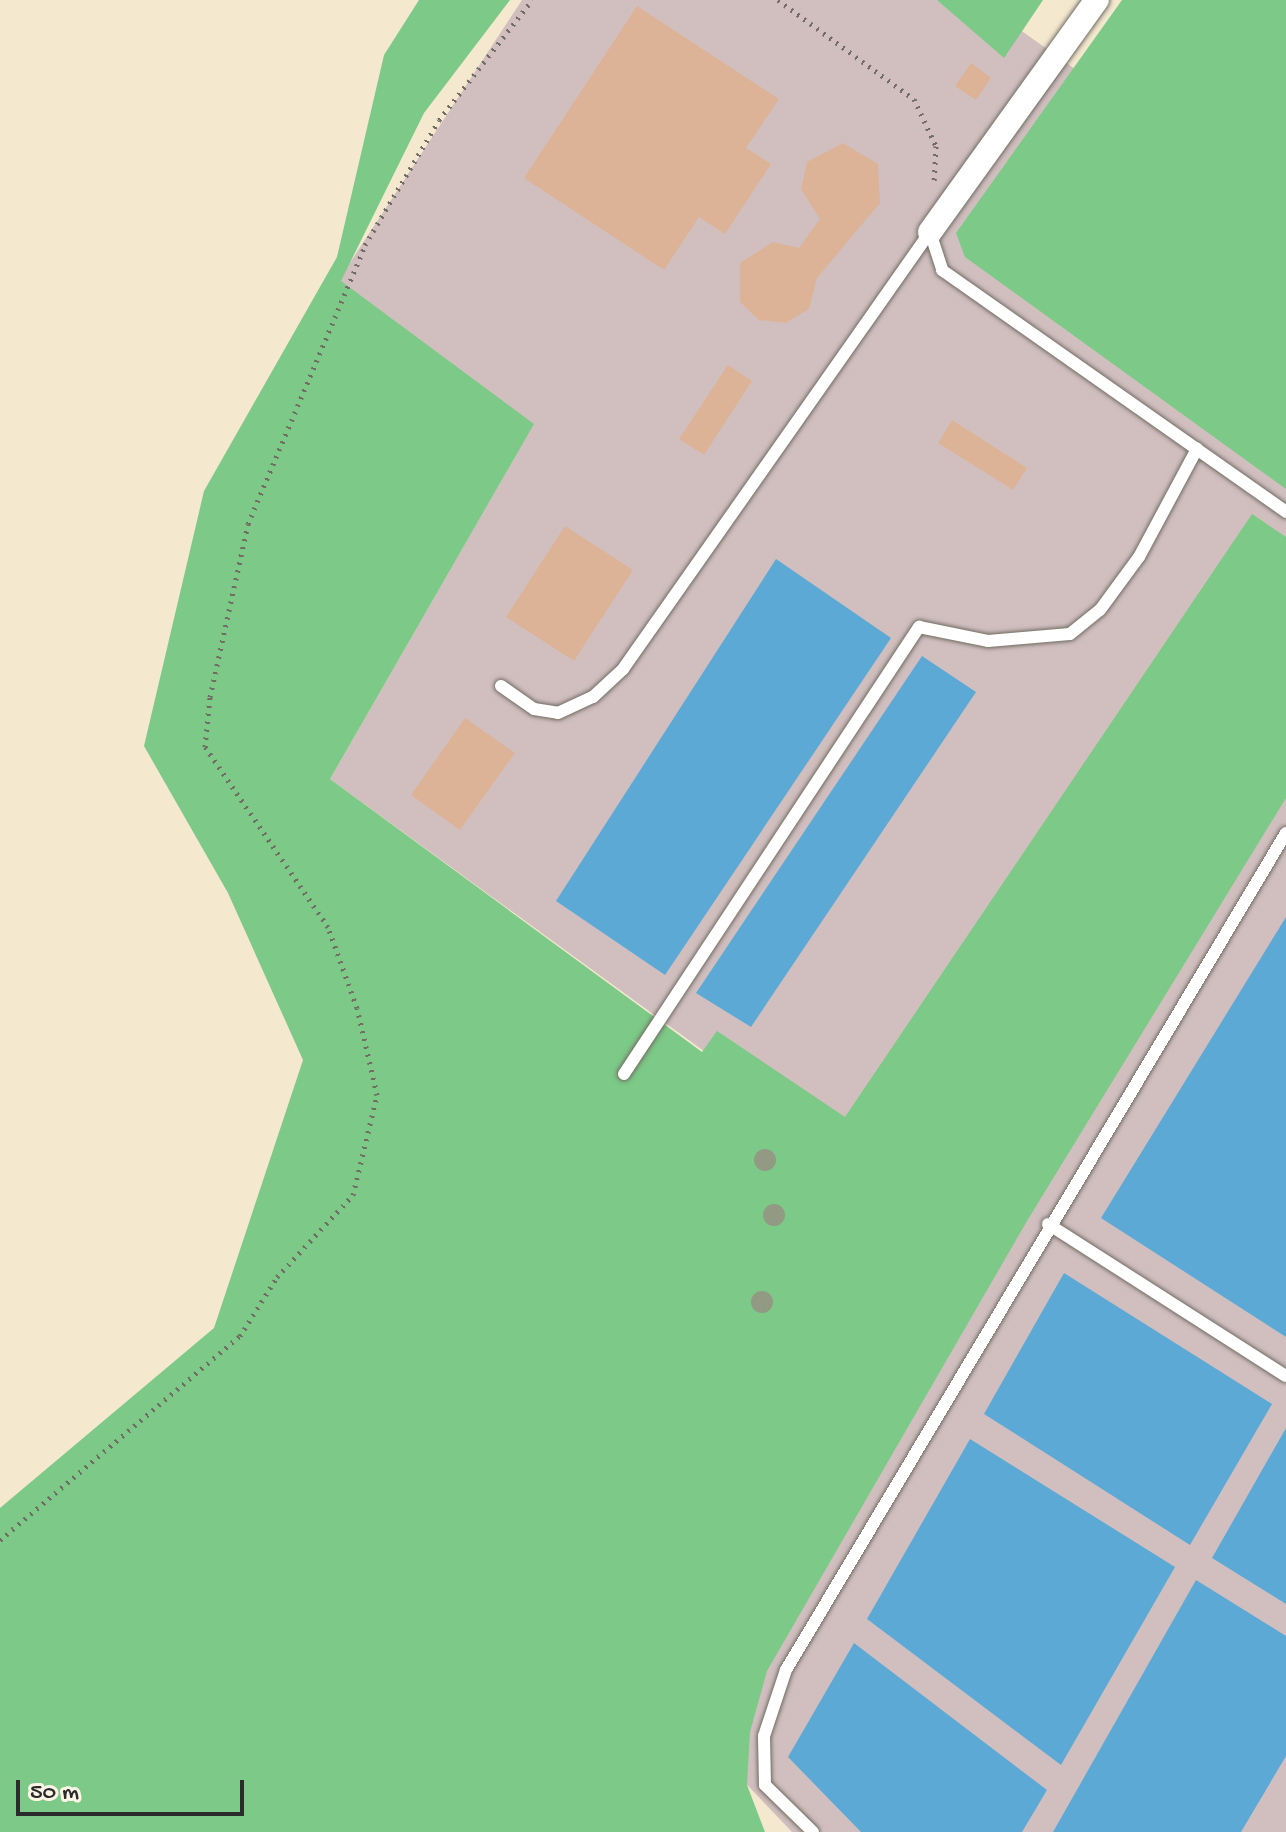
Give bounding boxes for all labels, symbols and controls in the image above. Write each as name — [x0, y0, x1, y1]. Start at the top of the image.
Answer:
scale bar — [20, 1764, 248, 1814]
text: 50 m — [30, 1779, 79, 1808]

